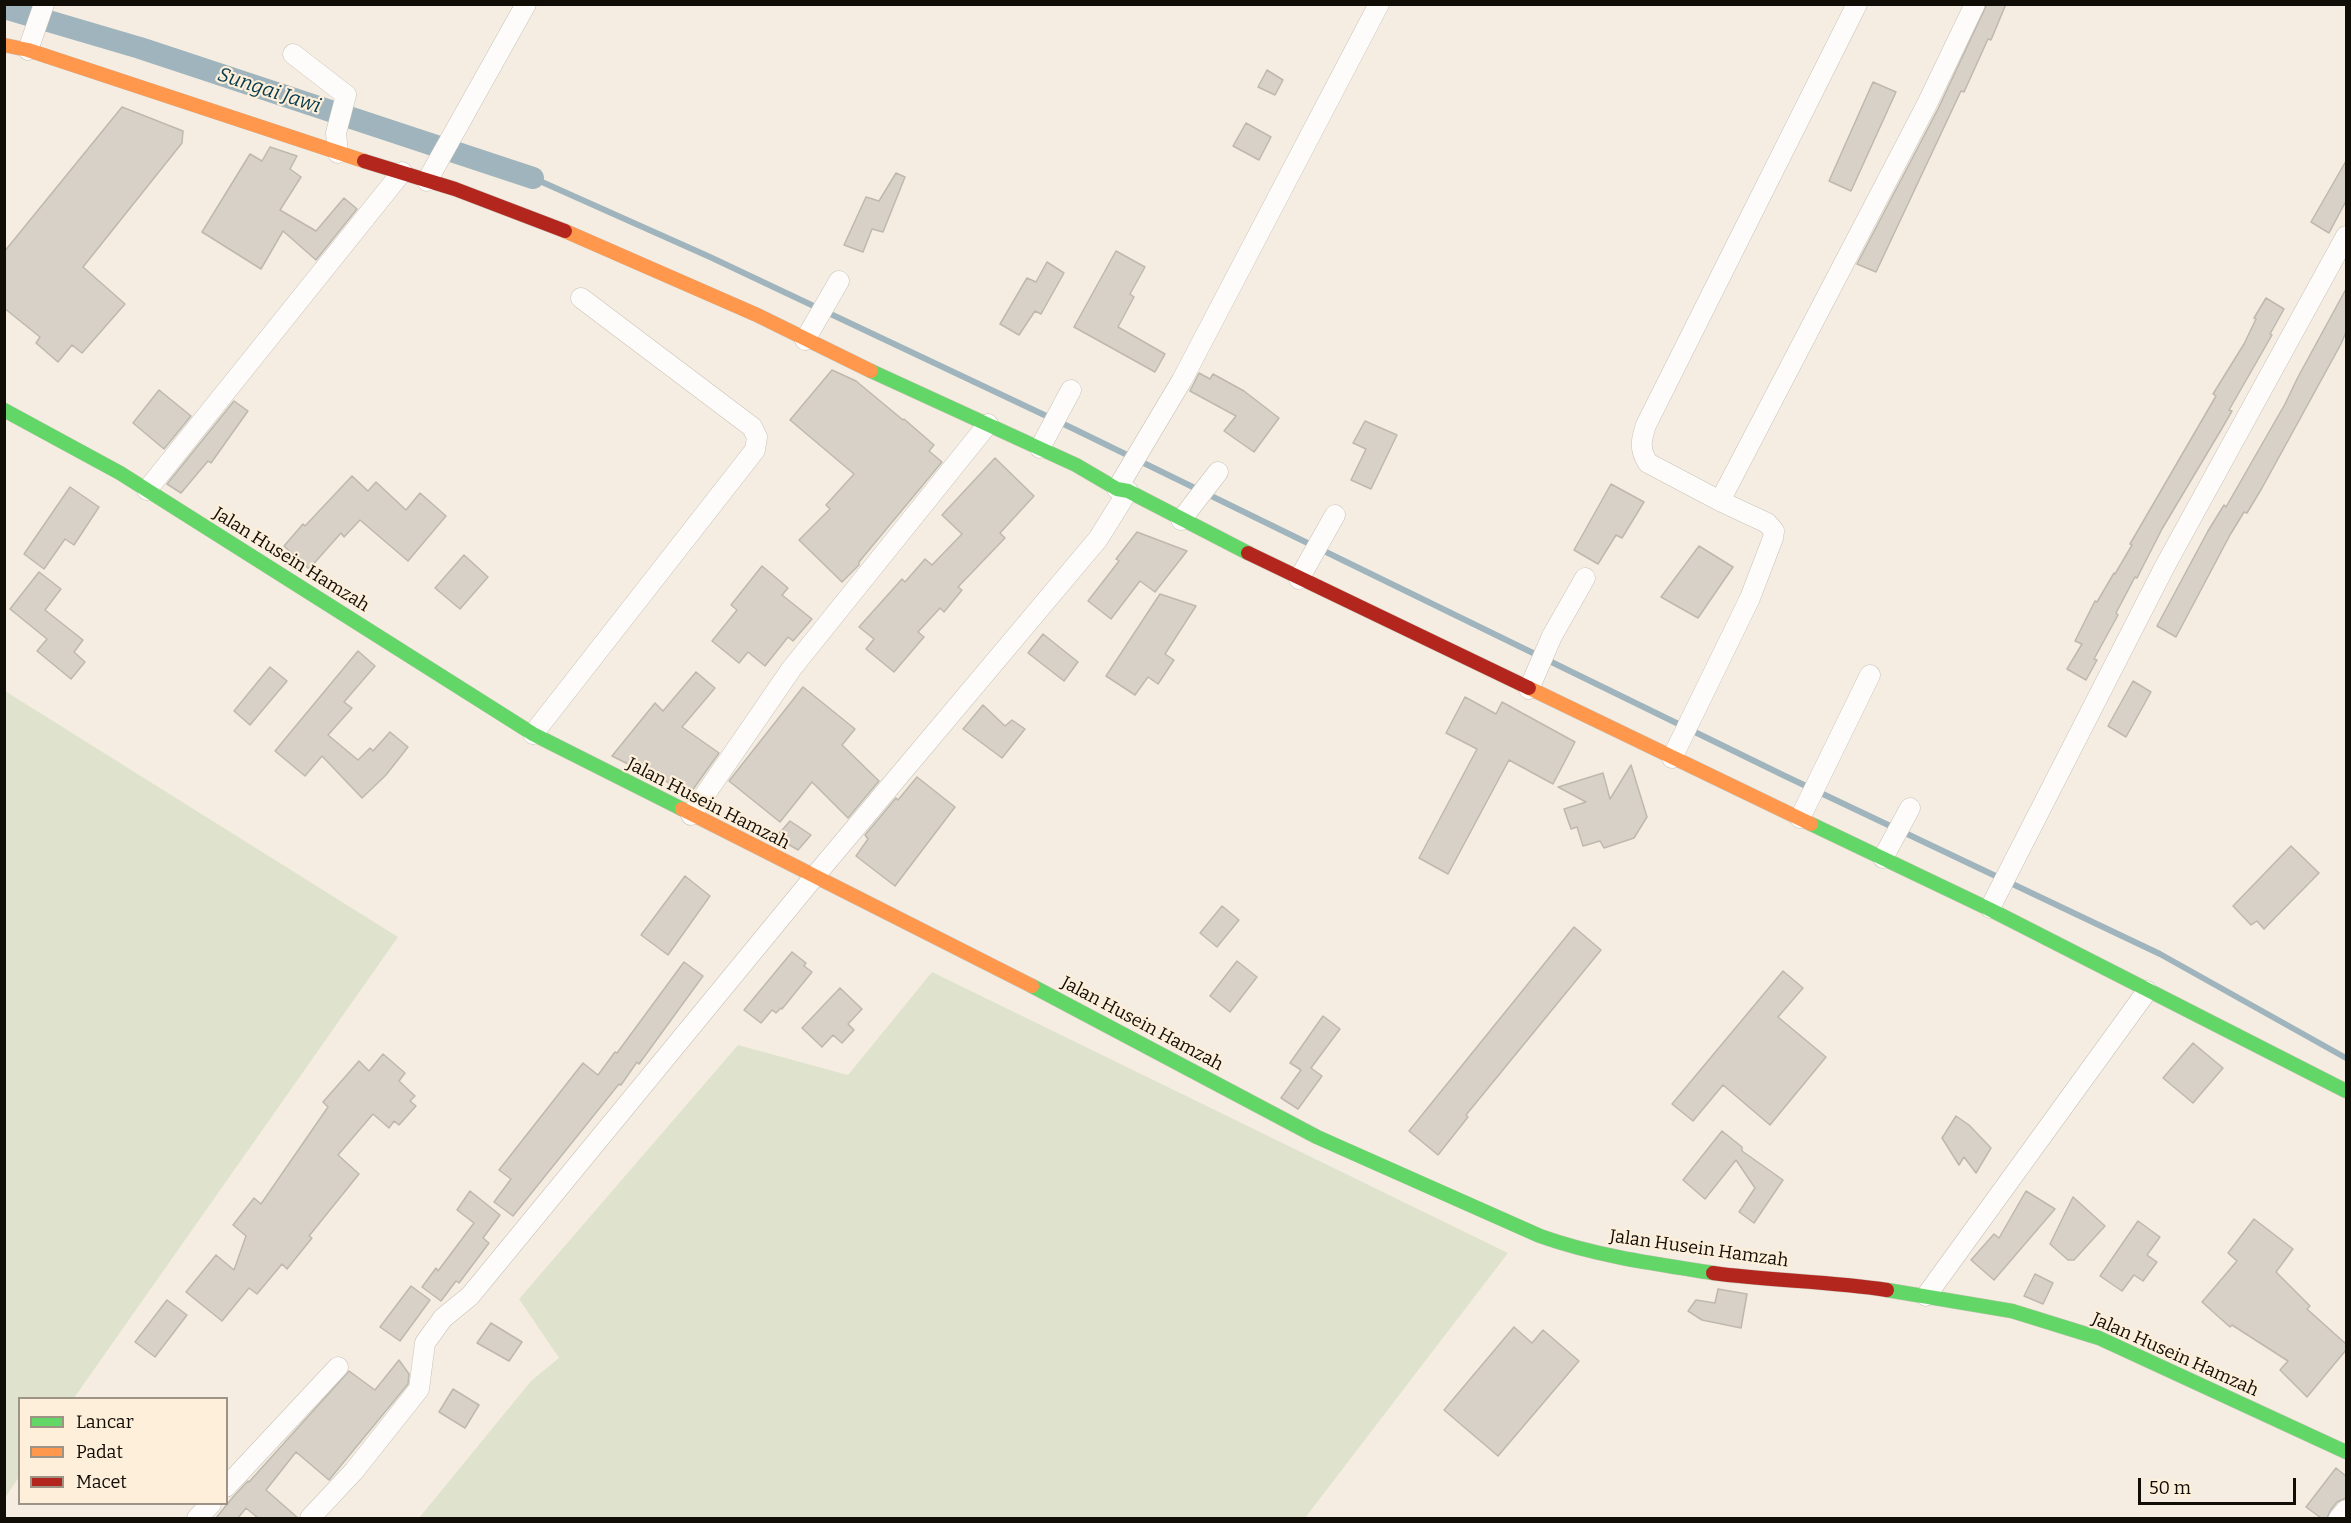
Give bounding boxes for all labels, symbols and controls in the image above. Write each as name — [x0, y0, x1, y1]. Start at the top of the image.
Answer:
water label: Sungai Jawi — [214, 63, 324, 119]
street label: Jalan Husein Hamzah — [209, 503, 373, 617]
street label: Jalan Husein Hamzah — [623, 753, 793, 855]
street label: Jalan Husein Hamzah — [1057, 972, 1227, 1076]
street label: Jalan Husein Hamzah — [1608, 1226, 1790, 1272]
street label: Jalan Husein Hamzah — [2088, 1308, 2262, 1402]
legend — [18, 1397, 228, 1505]
text: Lancar — [76, 1411, 134, 1433]
text: Padat — [76, 1441, 123, 1463]
scale bar — [2141, 1466, 2298, 1504]
text: Macet — [76, 1471, 127, 1493]
text: 50 m — [2149, 1477, 2191, 1499]

